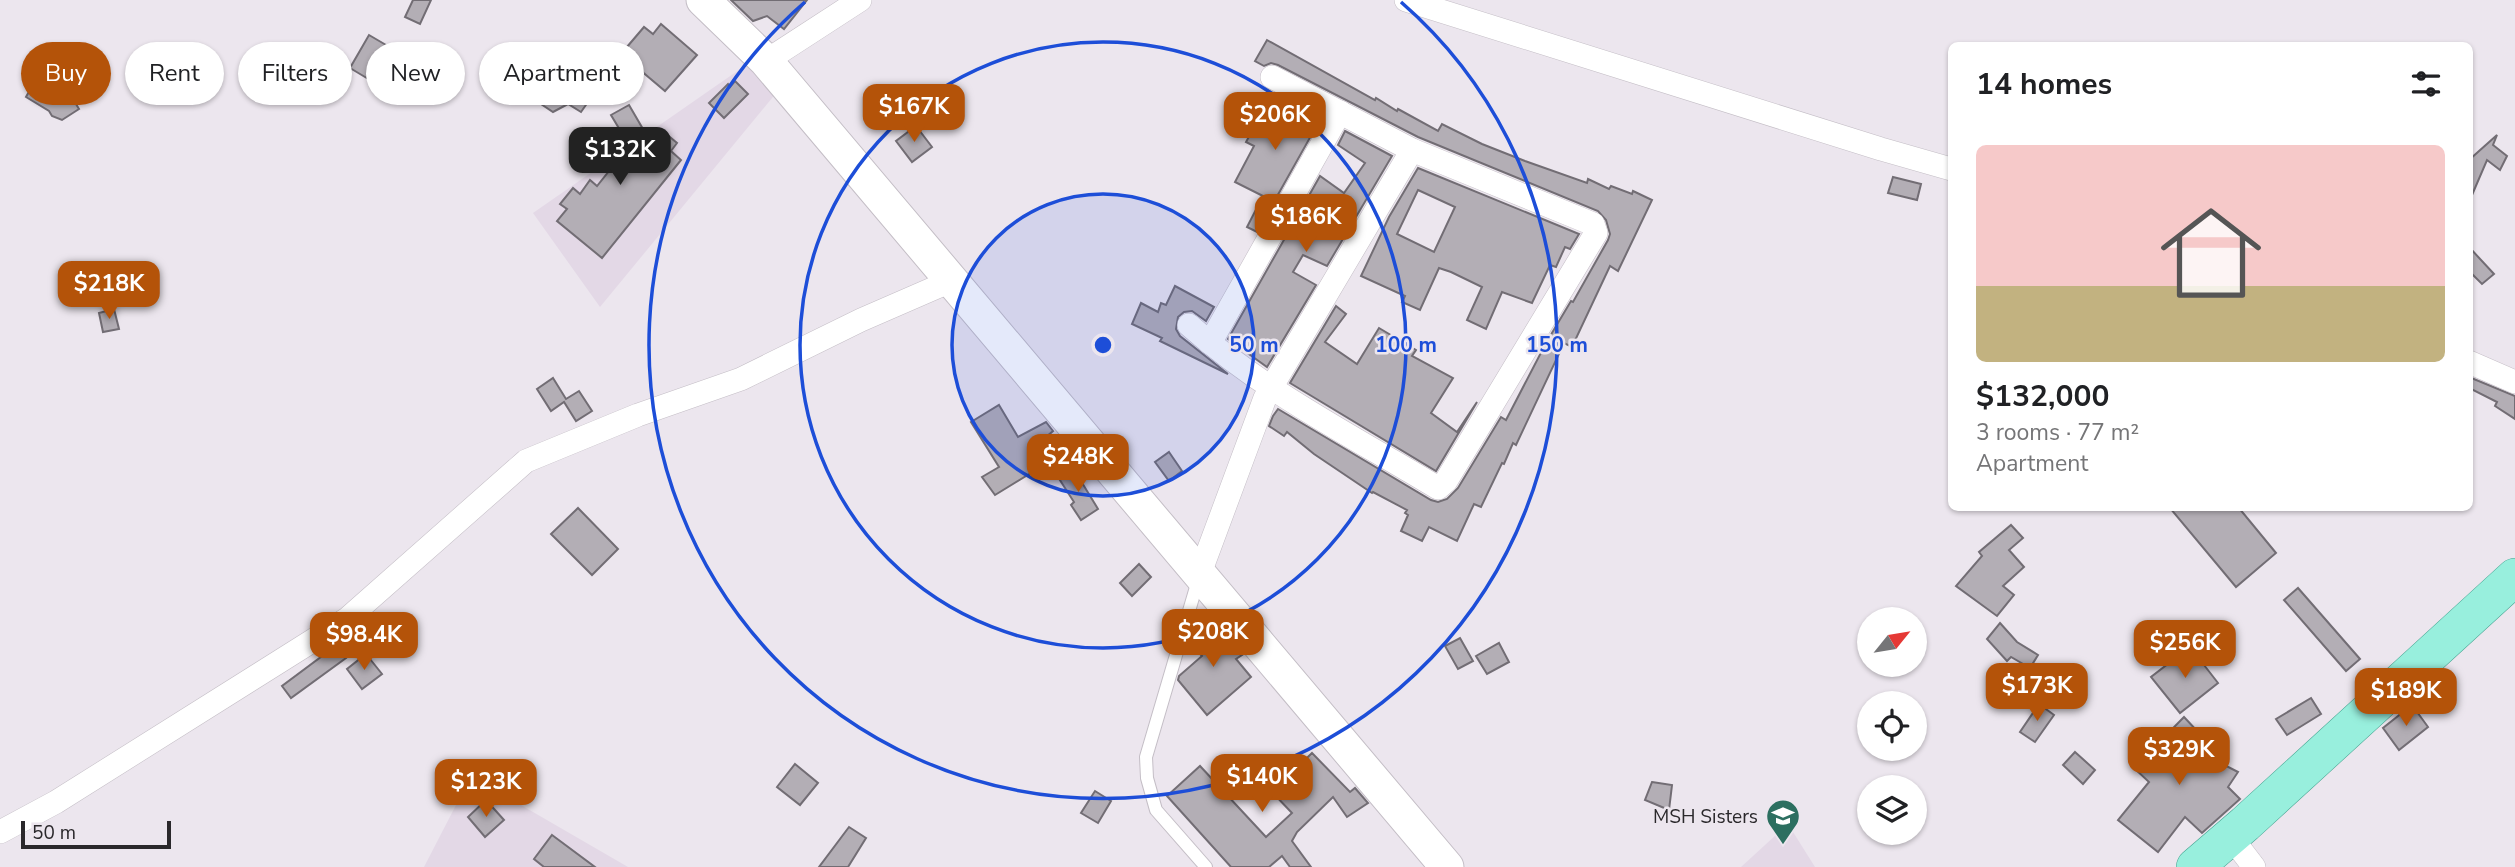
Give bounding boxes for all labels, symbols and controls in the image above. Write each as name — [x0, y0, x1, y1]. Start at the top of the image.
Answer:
chip: Buy — [21, 42, 111, 105]
chip: Rent — [125, 42, 224, 105]
chip: Filters — [238, 42, 352, 105]
chip: New — [366, 42, 465, 105]
chip: Apartment — [479, 42, 644, 105]
text: 14 homes — [1976, 64, 2112, 105]
icon: filters — [2407, 65, 2445, 103]
pin: $167K — [865, 85, 963, 144]
text: $167K — [879, 91, 949, 122]
pin: $206K — [1226, 92, 1324, 152]
text: $206K — [1240, 99, 1310, 130]
pin: $132K — [571, 128, 669, 187]
text: $132K — [585, 134, 655, 165]
icon: home — [2148, 190, 2274, 316]
pin: $186K — [1257, 194, 1355, 254]
text: $186K — [1271, 201, 1341, 232]
pin: $218K — [60, 262, 158, 321]
text: $218K — [74, 268, 144, 299]
text: 50 m — [1229, 331, 1279, 359]
text: 100 m — [1375, 331, 1437, 359]
text: 150 m — [1526, 331, 1588, 359]
centre of rings — [1091, 333, 1115, 357]
text: $132,000 — [1976, 376, 2109, 417]
text: 3 rooms · 77 m² — [1976, 417, 2139, 448]
pin: $248K — [1029, 434, 1127, 494]
text: $248K — [1043, 441, 1113, 472]
text: Apartment — [1976, 448, 2088, 479]
north arrow — [1857, 607, 1927, 677]
map controls — [1857, 607, 1927, 845]
pin: $208K — [1164, 610, 1262, 669]
pin: $98.4K — [307, 612, 421, 672]
text: $208K — [1178, 616, 1248, 647]
text: $98.4K — [326, 619, 402, 650]
pin: $256K — [2136, 620, 2234, 680]
text: $256K — [2150, 627, 2220, 658]
pin: $173K — [1988, 664, 2086, 723]
pin: $189K — [2357, 668, 2455, 728]
text: $173K — [2002, 670, 2072, 701]
text: $189K — [2371, 675, 2441, 706]
button: locate — [1857, 691, 1927, 761]
pin: $329K — [2130, 728, 2228, 787]
text: $329K — [2144, 734, 2214, 765]
pin: $140K — [1213, 754, 1311, 814]
pin: $123K — [437, 760, 535, 819]
text: $140K — [1227, 761, 1297, 792]
text: $123K — [451, 766, 521, 797]
button: layers — [1857, 775, 1927, 845]
school or university icon: MSH Sisters — [1764, 797, 1802, 846]
place label: MSH Sisters — [1653, 804, 1758, 830]
scale bar — [21, 818, 172, 850]
text: 50 m — [32, 820, 76, 846]

